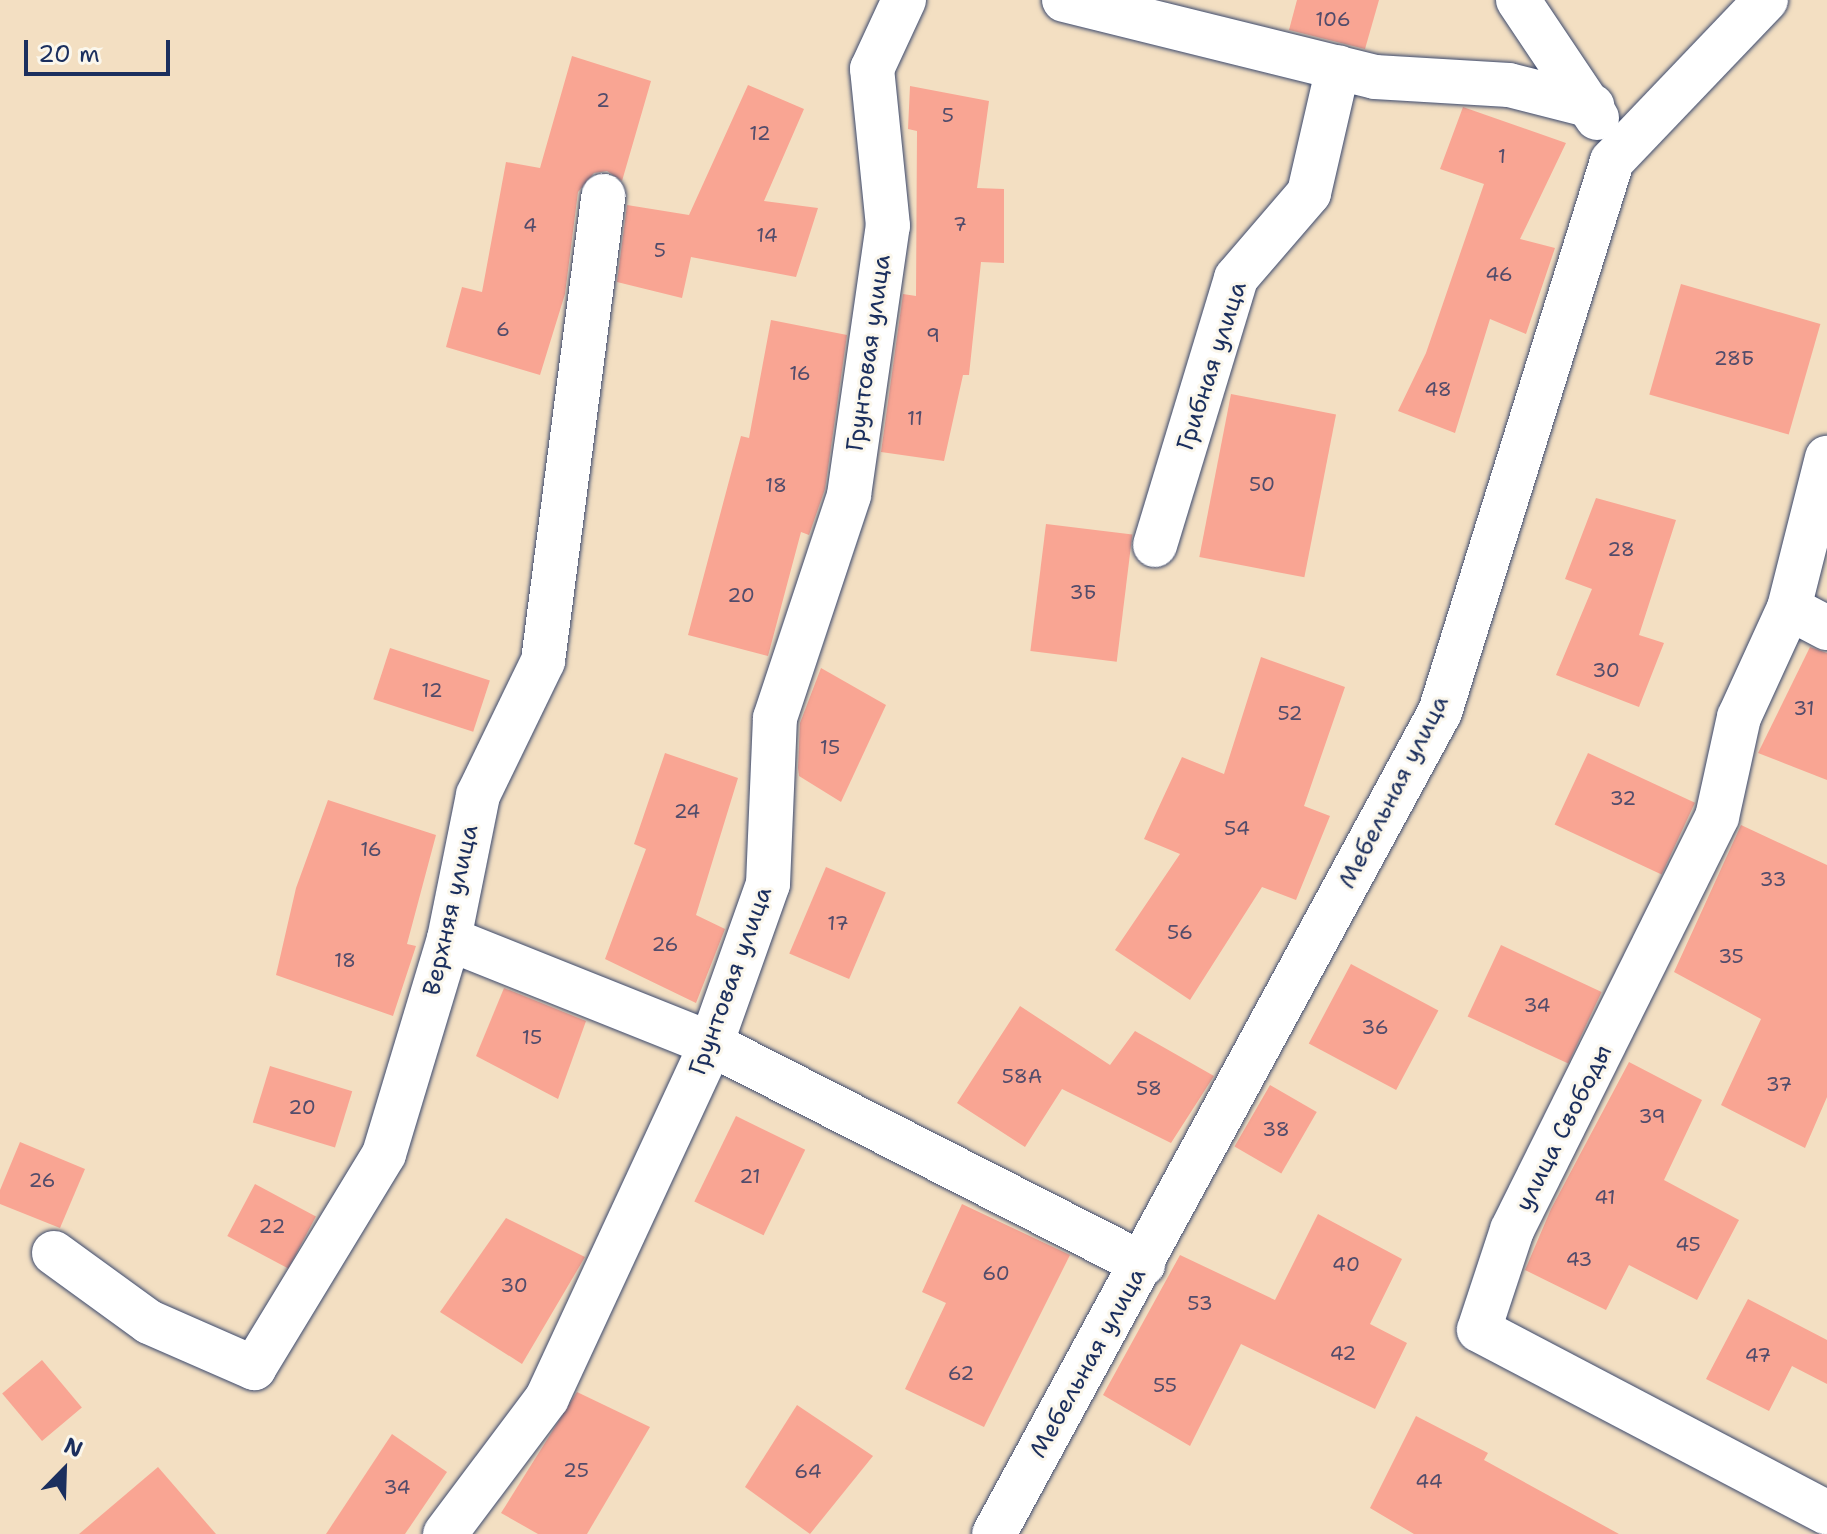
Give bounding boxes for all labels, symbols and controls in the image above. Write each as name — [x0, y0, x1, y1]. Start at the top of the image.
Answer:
house number: 106 — [1315, 7, 1351, 31]
scale bar — [28, 24, 174, 74]
text: 20 m — [38, 38, 100, 70]
house number: 2 — [596, 88, 610, 112]
house number: 5 — [942, 103, 954, 127]
house number: 12 — [749, 121, 771, 145]
house number: 1 — [1498, 144, 1506, 168]
house number: 7 — [953, 212, 967, 236]
house number: 4 — [523, 213, 537, 237]
house number: 14 — [756, 223, 778, 247]
house number: 5 — [654, 238, 666, 262]
street label: Грунтовая улица — [841, 253, 897, 453]
house number: 46 — [1485, 262, 1513, 286]
street label: Грибная улица — [1171, 278, 1253, 454]
house number: 6 — [496, 317, 510, 341]
house number: 9 — [926, 323, 940, 347]
house number: 28Б — [1714, 346, 1754, 370]
house number: 16 — [789, 361, 811, 385]
house number: 48 — [1424, 377, 1452, 401]
house number: 11 — [907, 406, 923, 430]
house number: 50 — [1249, 472, 1275, 496]
house number: 18 — [765, 473, 787, 497]
house number: 28 — [1607, 537, 1635, 561]
house number: 3Б — [1069, 580, 1097, 604]
house number: 20 — [727, 583, 755, 607]
house number: 30 — [1592, 658, 1620, 682]
house number: 12 — [421, 678, 443, 702]
street label: Мебельная улица — [1333, 691, 1455, 893]
house number: 31 — [1793, 696, 1815, 720]
house number: 52 — [1277, 701, 1303, 725]
house number: 15 — [820, 735, 840, 759]
house number: 32 — [1610, 786, 1636, 810]
house number: 24 — [674, 799, 700, 823]
house number: 54 — [1224, 816, 1250, 840]
street label: Верхняя улица — [417, 822, 485, 998]
house number: 16 — [360, 837, 382, 861]
house number: 33 — [1760, 867, 1786, 891]
street label: Грунтовая улица — [684, 883, 778, 1079]
house number: 17 — [827, 911, 849, 935]
house number: 56 — [1167, 920, 1193, 944]
house number: 26 — [651, 932, 679, 956]
house number: 35 — [1718, 944, 1744, 968]
house number: 18 — [334, 948, 356, 972]
house number: 34 — [1523, 993, 1551, 1017]
house number: 36 — [1361, 1015, 1389, 1039]
house number: 15 — [522, 1025, 542, 1049]
street label: улица Свободы — [1510, 1040, 1618, 1216]
house number: 58А — [1002, 1064, 1042, 1088]
house number: 37 — [1766, 1072, 1792, 1096]
house number: 58 — [1136, 1076, 1162, 1100]
house number: 20 — [288, 1095, 316, 1119]
house number: 39 — [1639, 1104, 1665, 1128]
house number: 38 — [1262, 1117, 1290, 1141]
house number: 21 — [739, 1164, 761, 1188]
house number: 26 — [28, 1168, 56, 1192]
house number: 41 — [1594, 1185, 1616, 1209]
house number: 22 — [259, 1214, 285, 1238]
house number: 45 — [1675, 1232, 1701, 1256]
house number: 43 — [1566, 1247, 1592, 1271]
house number: 40 — [1332, 1252, 1360, 1276]
house number: 60 — [982, 1261, 1010, 1285]
street label: Мебельная улица — [1024, 1263, 1152, 1463]
house number: 30 — [500, 1273, 528, 1297]
house number: 53 — [1187, 1291, 1213, 1315]
house number: 42 — [1330, 1341, 1356, 1365]
house number: 47 — [1745, 1343, 1771, 1367]
house number: 62 — [948, 1361, 974, 1385]
house number: 55 — [1153, 1373, 1177, 1397]
north arrow — [24, 1430, 104, 1510]
text: N — [60, 1431, 87, 1464]
house number: 25 — [563, 1458, 589, 1482]
house number: 64 — [794, 1459, 822, 1483]
house number: 44 — [1415, 1469, 1443, 1493]
house number: 34 — [383, 1475, 411, 1499]

